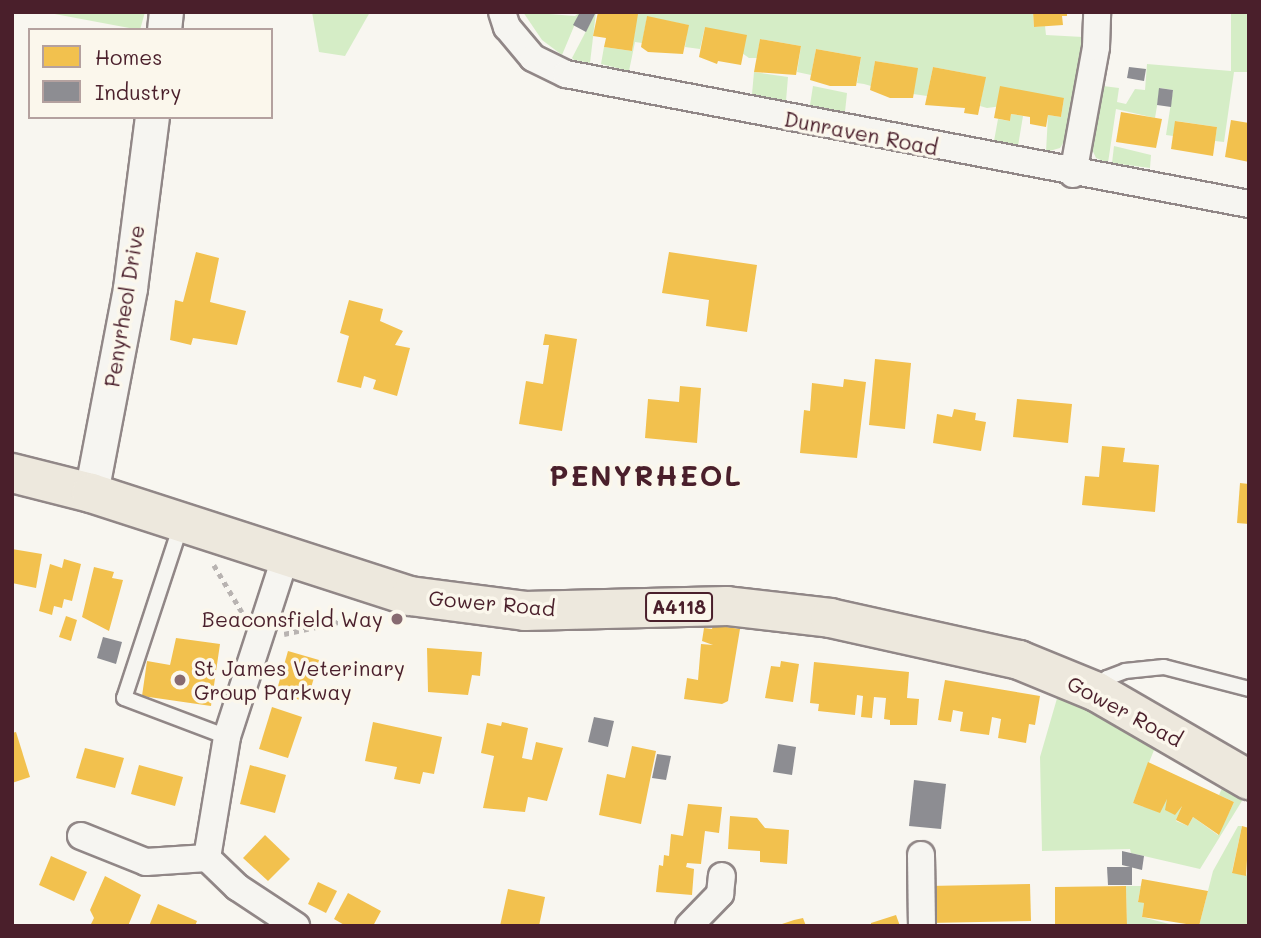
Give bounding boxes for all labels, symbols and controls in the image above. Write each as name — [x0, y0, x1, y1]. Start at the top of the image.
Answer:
legend — [28, 28, 273, 119]
text: Homes — [95, 43, 162, 70]
text: Industry — [95, 78, 182, 105]
street label: Dunraven Road — [782, 106, 940, 160]
street label: Penyrheol Drive — [99, 223, 149, 389]
district label: PENYRHEOL — [550, 458, 742, 492]
street label: Gower Road — [428, 585, 556, 621]
road number: A4118 — [644, 592, 714, 622]
place label: Beaconsfield Way — [202, 606, 383, 632]
marker: Beaconsfield Way — [389, 611, 405, 627]
place label: St James Veterinary Group Parkway — [194, 655, 405, 705]
street label: Gower Road — [1063, 670, 1187, 752]
marker: St James Veterinary Group Parkway — [172, 672, 188, 688]

